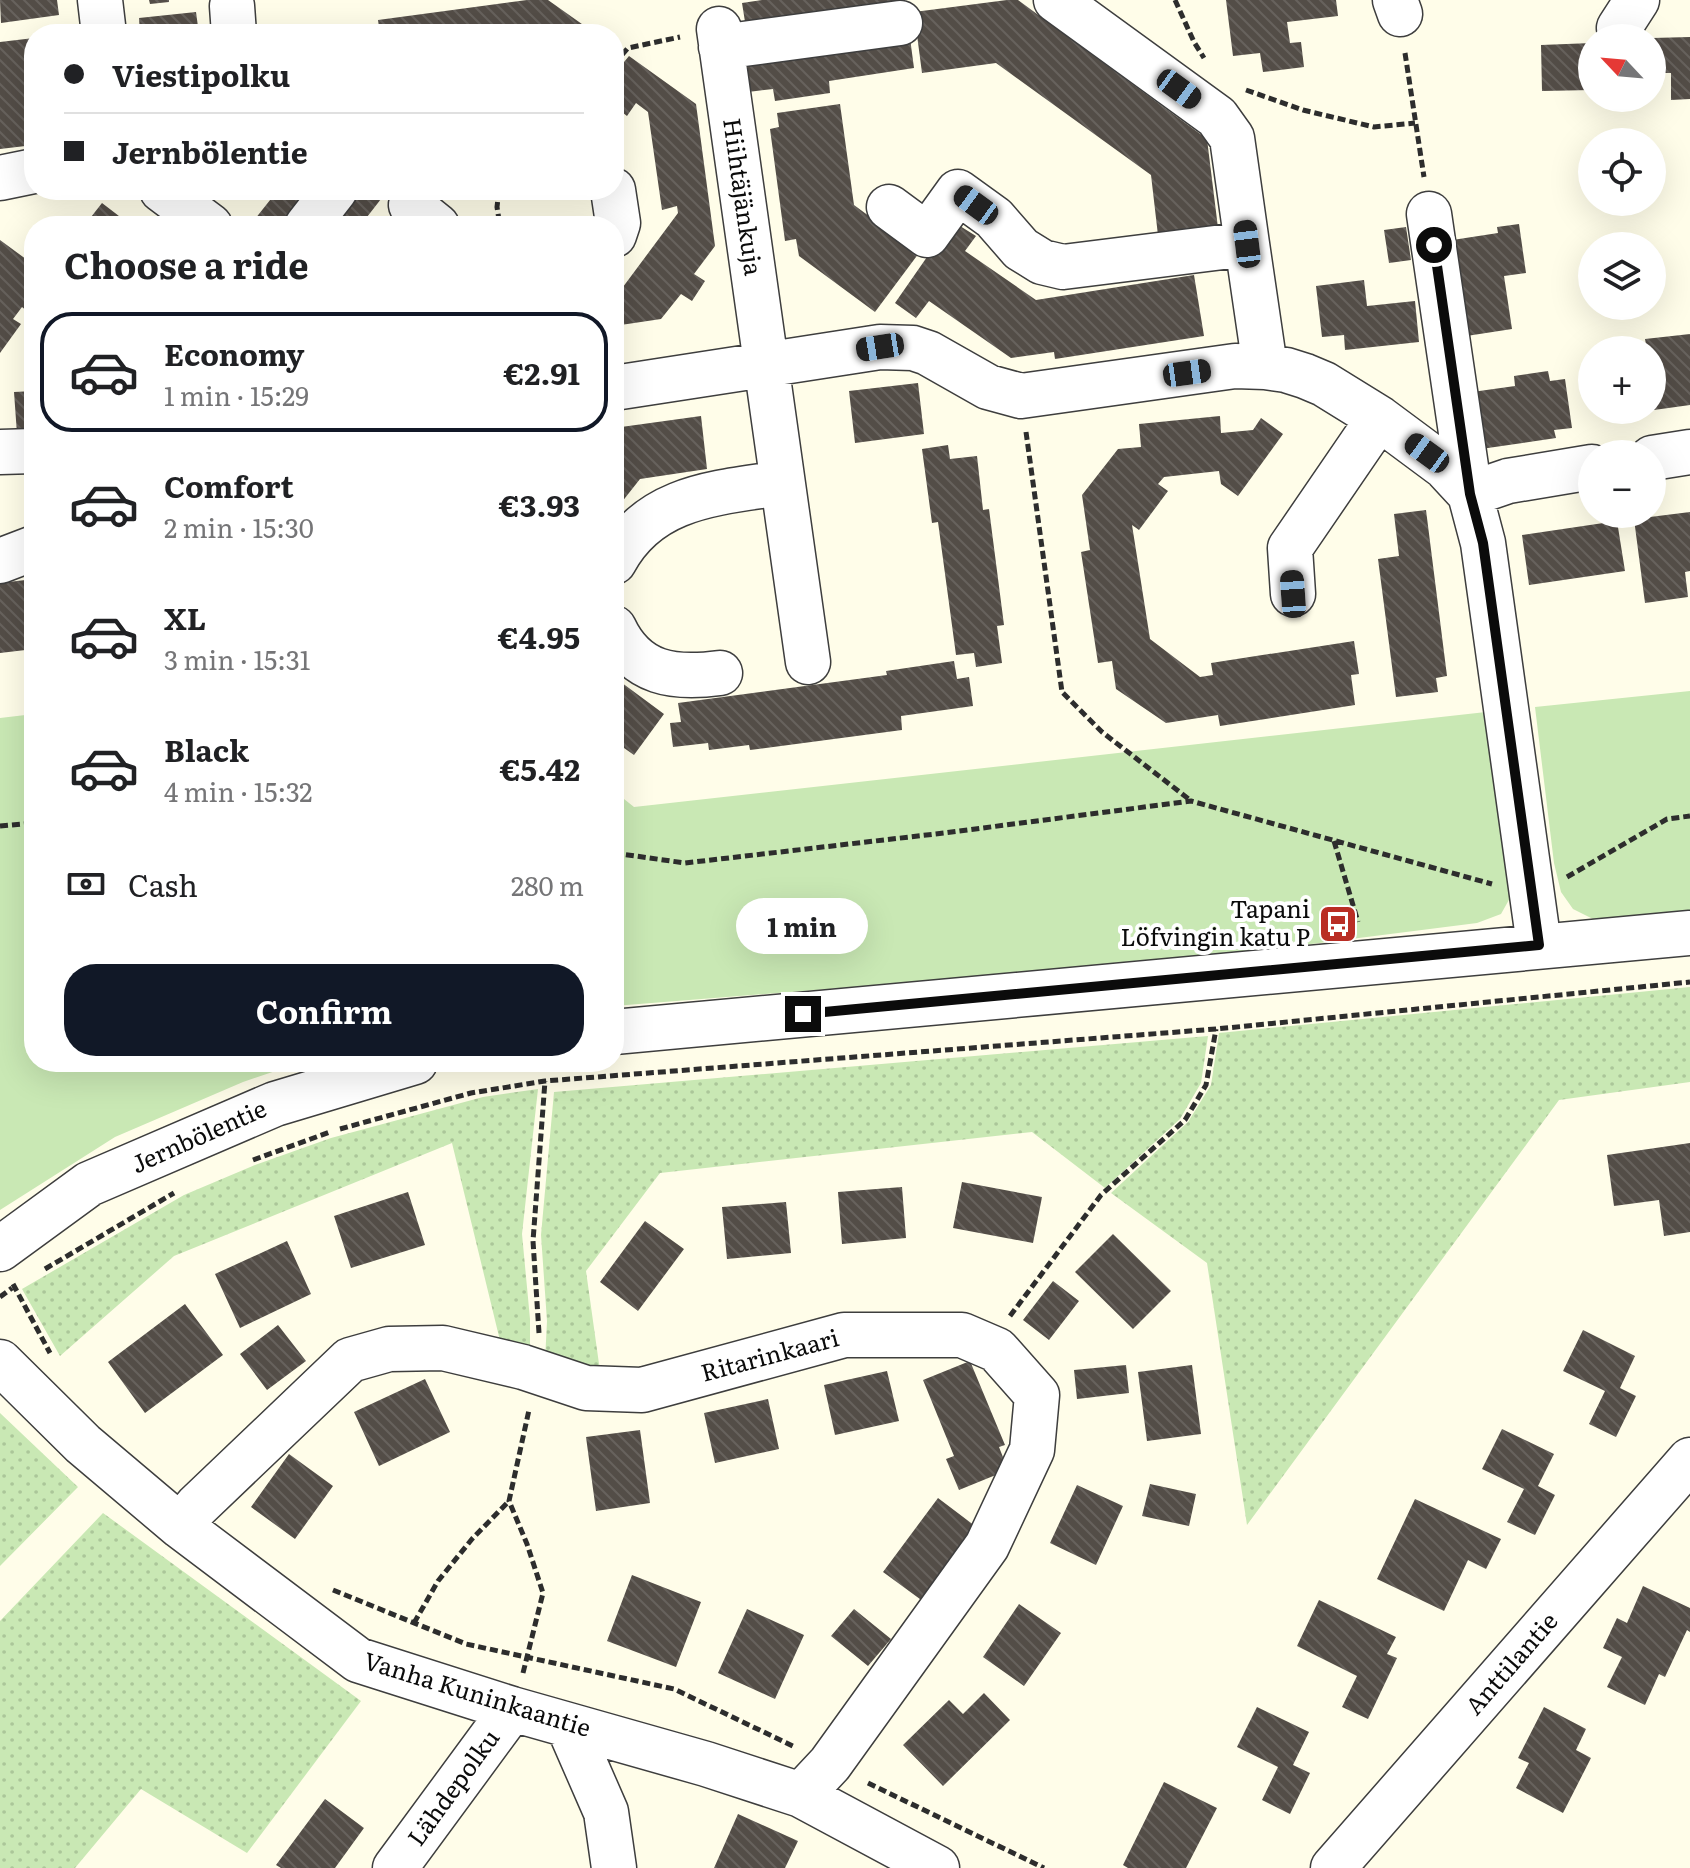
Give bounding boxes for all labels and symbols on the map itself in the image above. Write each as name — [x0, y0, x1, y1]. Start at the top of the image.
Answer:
north arrow — [1578, 24, 1666, 112]
car — [1153, 65, 1205, 113]
street label: Hiihtäjänkuja — [716, 116, 773, 278]
car — [950, 181, 1002, 229]
car — [1232, 219, 1262, 269]
route start — [1416, 227, 1452, 263]
car — [854, 331, 906, 363]
car — [1162, 358, 1212, 388]
car — [1401, 429, 1453, 477]
car — [1279, 569, 1307, 619]
place label: Tapani Löfvingin katu P — [1120, 890, 1310, 953]
callout: 1 min — [737, 898, 869, 954]
bus stop icon: Tapani Löfvingin katu P — [1317, 903, 1359, 945]
route end — [785, 996, 821, 1032]
street label: Jernbölentie — [125, 1089, 271, 1180]
street label: Ritarinkaari — [696, 1318, 842, 1389]
street label: Anttilantie — [1456, 1603, 1565, 1721]
street label: Vanha Kuninkaantie — [360, 1641, 596, 1744]
street label: Lähdepolku — [398, 1721, 506, 1852]

